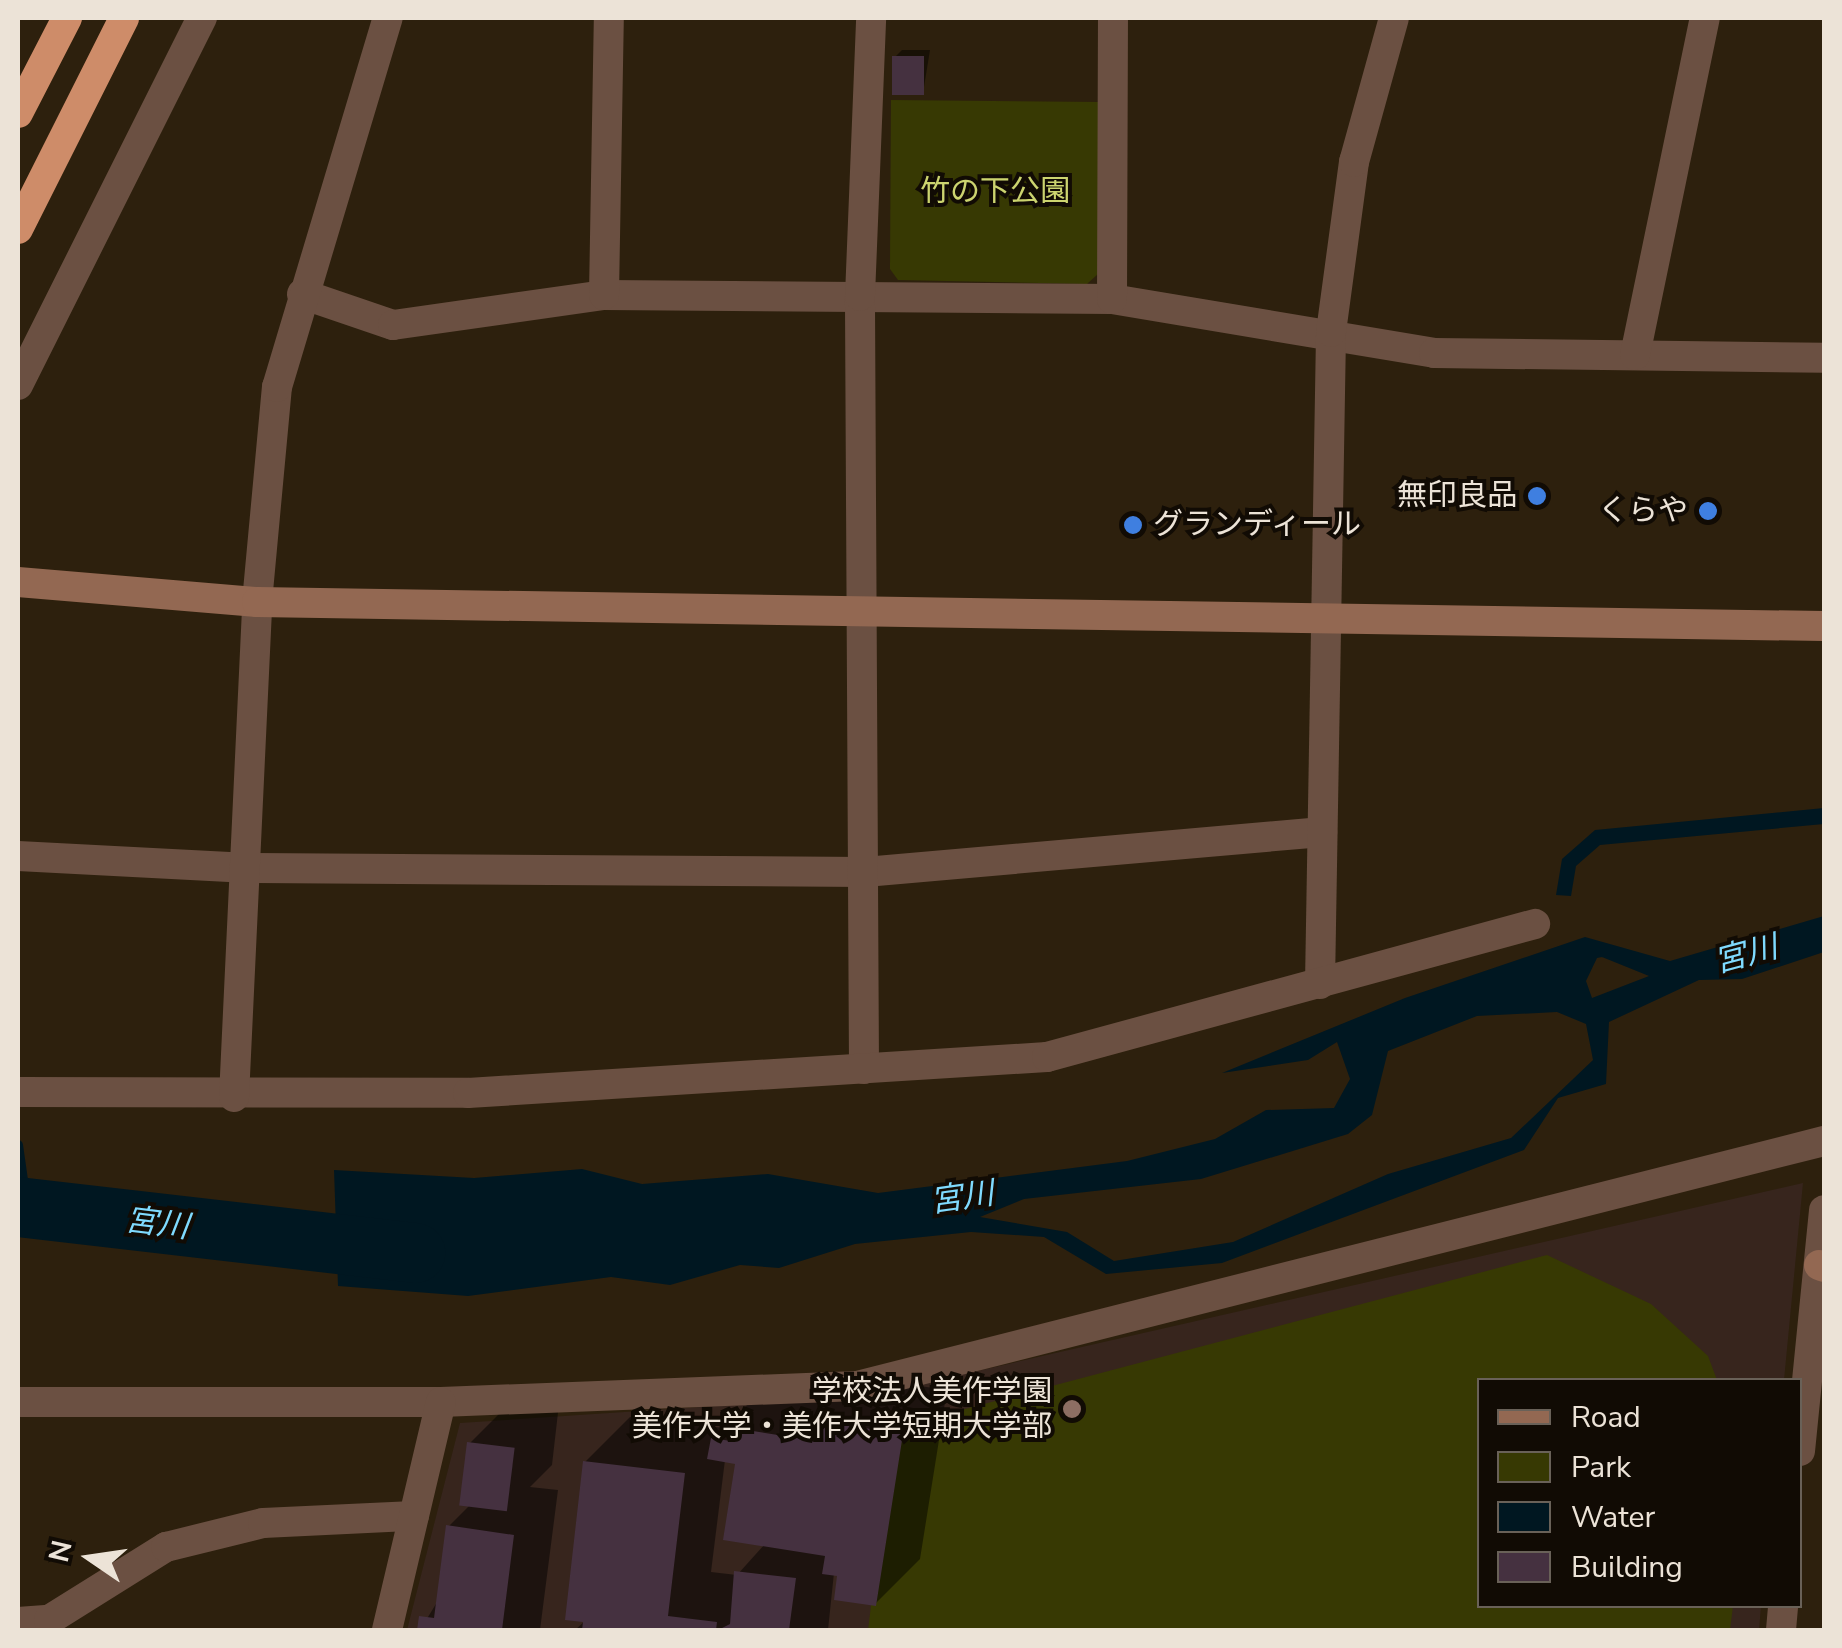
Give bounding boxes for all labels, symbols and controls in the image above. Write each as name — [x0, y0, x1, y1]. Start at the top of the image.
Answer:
park label: 竹の下公園 — [920, 174, 1070, 210]
place label: 無印良品 — [1397, 478, 1517, 514]
marker: 無印良品 — [1526, 485, 1548, 507]
place label: くらや — [1598, 493, 1688, 529]
marker: くらや — [1697, 500, 1719, 522]
place label: グランディール — [1153, 507, 1363, 543]
marker: グランディール — [1122, 514, 1144, 536]
water label: 宮川 — [1710, 928, 1782, 982]
water label: 宮川 — [928, 1175, 996, 1221]
water label: 宮川 — [123, 1201, 191, 1247]
place label: 学校法人美作学園 美作大学・美作大学短期大学部 — [632, 1374, 1052, 1444]
legend — [1477, 1378, 1802, 1608]
text: Road — [1571, 1397, 1641, 1438]
marker: 学校法人美作学園 美作大学・美作大学短期大学部 — [1061, 1398, 1083, 1420]
text: Park — [1571, 1447, 1631, 1488]
text: Water — [1571, 1497, 1655, 1538]
north arrow — [40, 1508, 140, 1608]
text: N — [40, 1537, 82, 1566]
text: Building — [1571, 1547, 1683, 1588]

